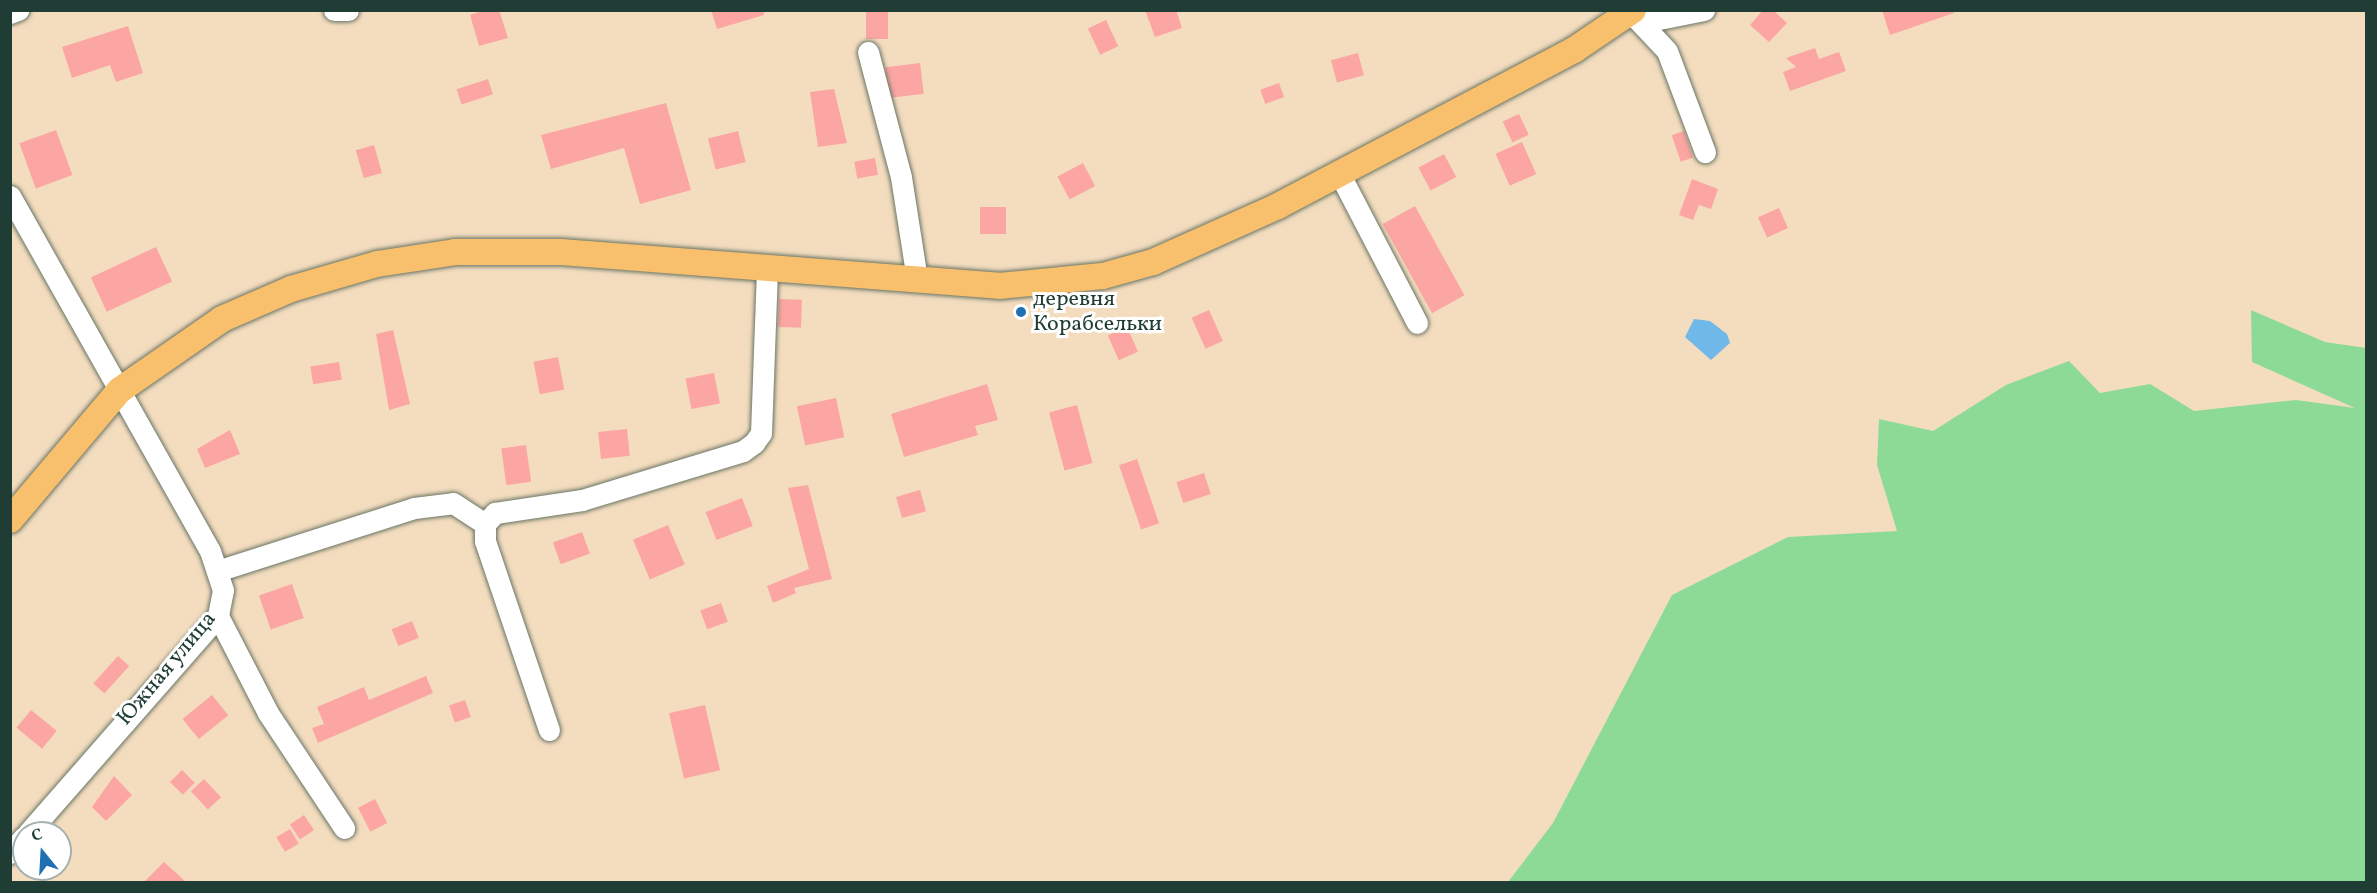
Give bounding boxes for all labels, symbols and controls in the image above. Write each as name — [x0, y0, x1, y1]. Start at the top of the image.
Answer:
place label: деревня Корабсельки — [1033, 286, 1162, 338]
marker: деревня Корабсельки — [1014, 305, 1028, 319]
street label: Южная улица — [111, 606, 223, 732]
north arrow — [12, 821, 72, 881]
text: С — [29, 824, 45, 848]

